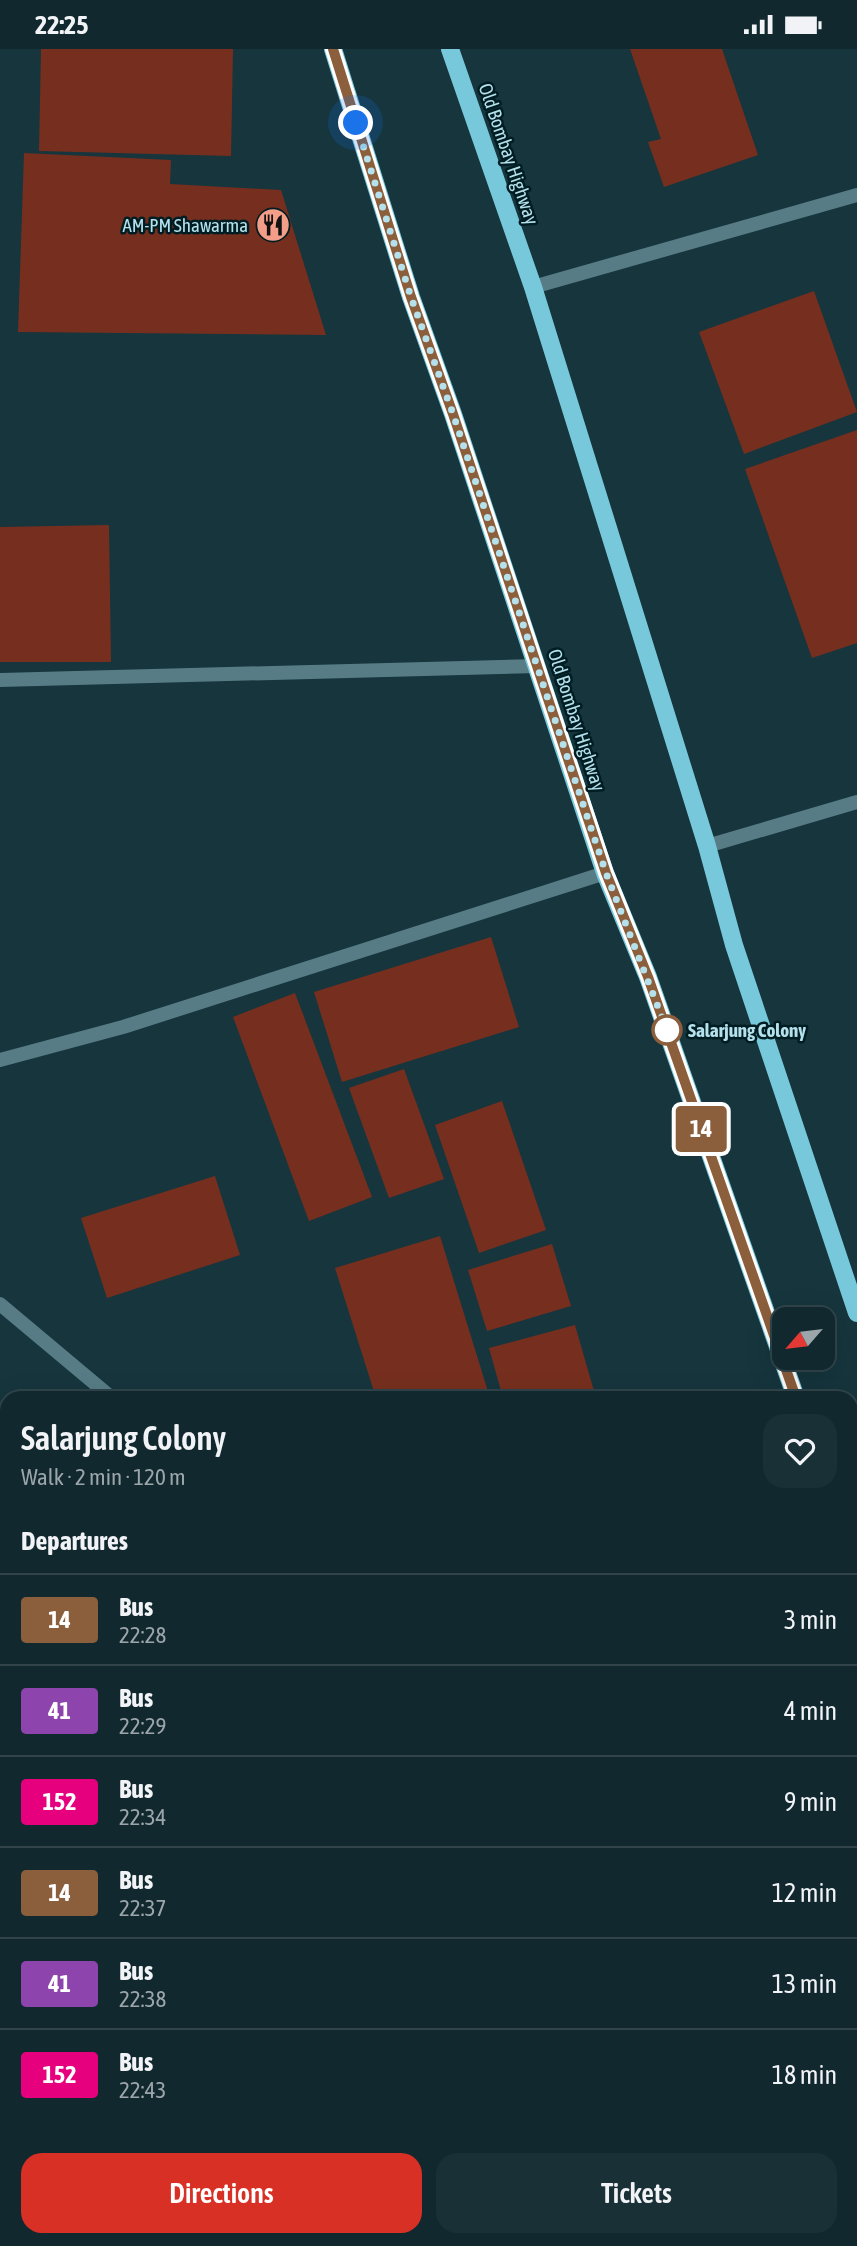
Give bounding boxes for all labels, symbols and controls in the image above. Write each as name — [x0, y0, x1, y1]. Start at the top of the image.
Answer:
text: 22:25 — [35, 10, 89, 40]
street label: Old Bombay Highway — [474, 80, 544, 228]
your location — [338, 105, 373, 140]
restaurant icon: AM-PM Shawarma — [254, 206, 292, 244]
place label: AM-PM Shawarma — [122, 214, 248, 236]
street label: Old Bombay Highway — [544, 646, 610, 794]
marker: Salarjung Colony — [652, 1015, 682, 1045]
place label: Salarjung Colony — [688, 1019, 806, 1041]
line badge: 14 — [670, 1106, 732, 1152]
text: 14 — [690, 1115, 712, 1142]
north arrow — [772, 1307, 835, 1370]
map controls — [772, 1307, 835, 1370]
button: heart — [763, 1414, 837, 1488]
text: Salarjung Colony — [21, 1419, 226, 1457]
text: Walk · 2 min · 120 m — [21, 1464, 185, 1490]
text: Departures — [21, 1526, 128, 1556]
text: Bus — [119, 1592, 153, 1622]
text: 3 min — [784, 1605, 837, 1635]
text: 14 — [48, 1606, 71, 1633]
text: 22:28 — [119, 1622, 166, 1648]
text: Bus — [119, 1683, 153, 1713]
text: 4 min — [784, 1696, 837, 1726]
text: 41 — [48, 1697, 71, 1724]
text: 22:29 — [119, 1713, 166, 1739]
text: Bus — [119, 1774, 153, 1804]
text: 9 min — [784, 1787, 837, 1817]
text: 152 — [43, 1788, 76, 1815]
text: 22:34 — [119, 1804, 166, 1830]
text: Bus — [119, 1865, 153, 1895]
text: 12 min — [772, 1878, 837, 1908]
text: 14 — [48, 1879, 71, 1906]
text: 22:37 — [119, 1895, 166, 1921]
text: Bus — [119, 1956, 153, 1986]
text: 13 min — [772, 1969, 837, 1999]
text: 41 — [48, 1970, 71, 1997]
text: 22:38 — [119, 1986, 166, 2012]
text: Bus — [119, 2047, 153, 2077]
text: 18 min — [772, 2060, 837, 2090]
text: 152 — [43, 2061, 76, 2088]
text: 22:43 — [119, 2077, 166, 2103]
button: Directions — [21, 2153, 422, 2233]
button: Tickets — [436, 2153, 837, 2233]

